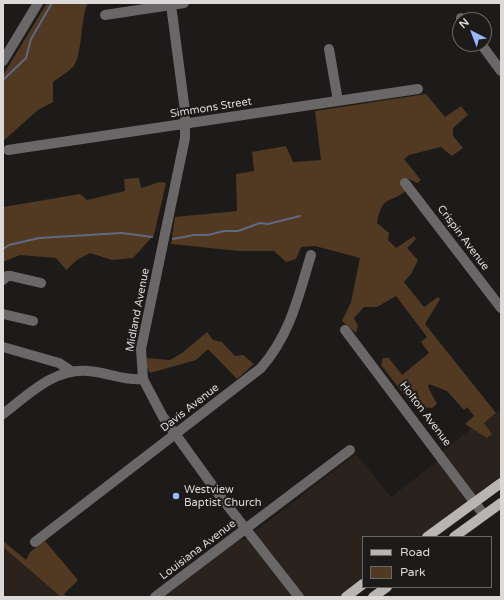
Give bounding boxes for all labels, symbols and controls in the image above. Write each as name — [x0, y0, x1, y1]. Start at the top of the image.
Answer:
north arrow — [452, 12, 492, 52]
text: N — [457, 16, 472, 31]
street label: Simmons Street — [169, 95, 253, 121]
street label: Crispin Avenue — [434, 203, 492, 273]
street label: Midland Avenue — [123, 267, 153, 353]
street label: Holton Avenue — [396, 379, 454, 449]
street label: Davis Avenue — [158, 381, 222, 435]
place label: Westview Baptist Church — [184, 483, 262, 509]
marker: Westview Baptist Church — [171, 491, 181, 501]
street label: Louisiana Avenue — [157, 517, 239, 583]
legend — [362, 536, 492, 588]
text: Road — [400, 545, 430, 559]
text: Park — [400, 565, 426, 579]

